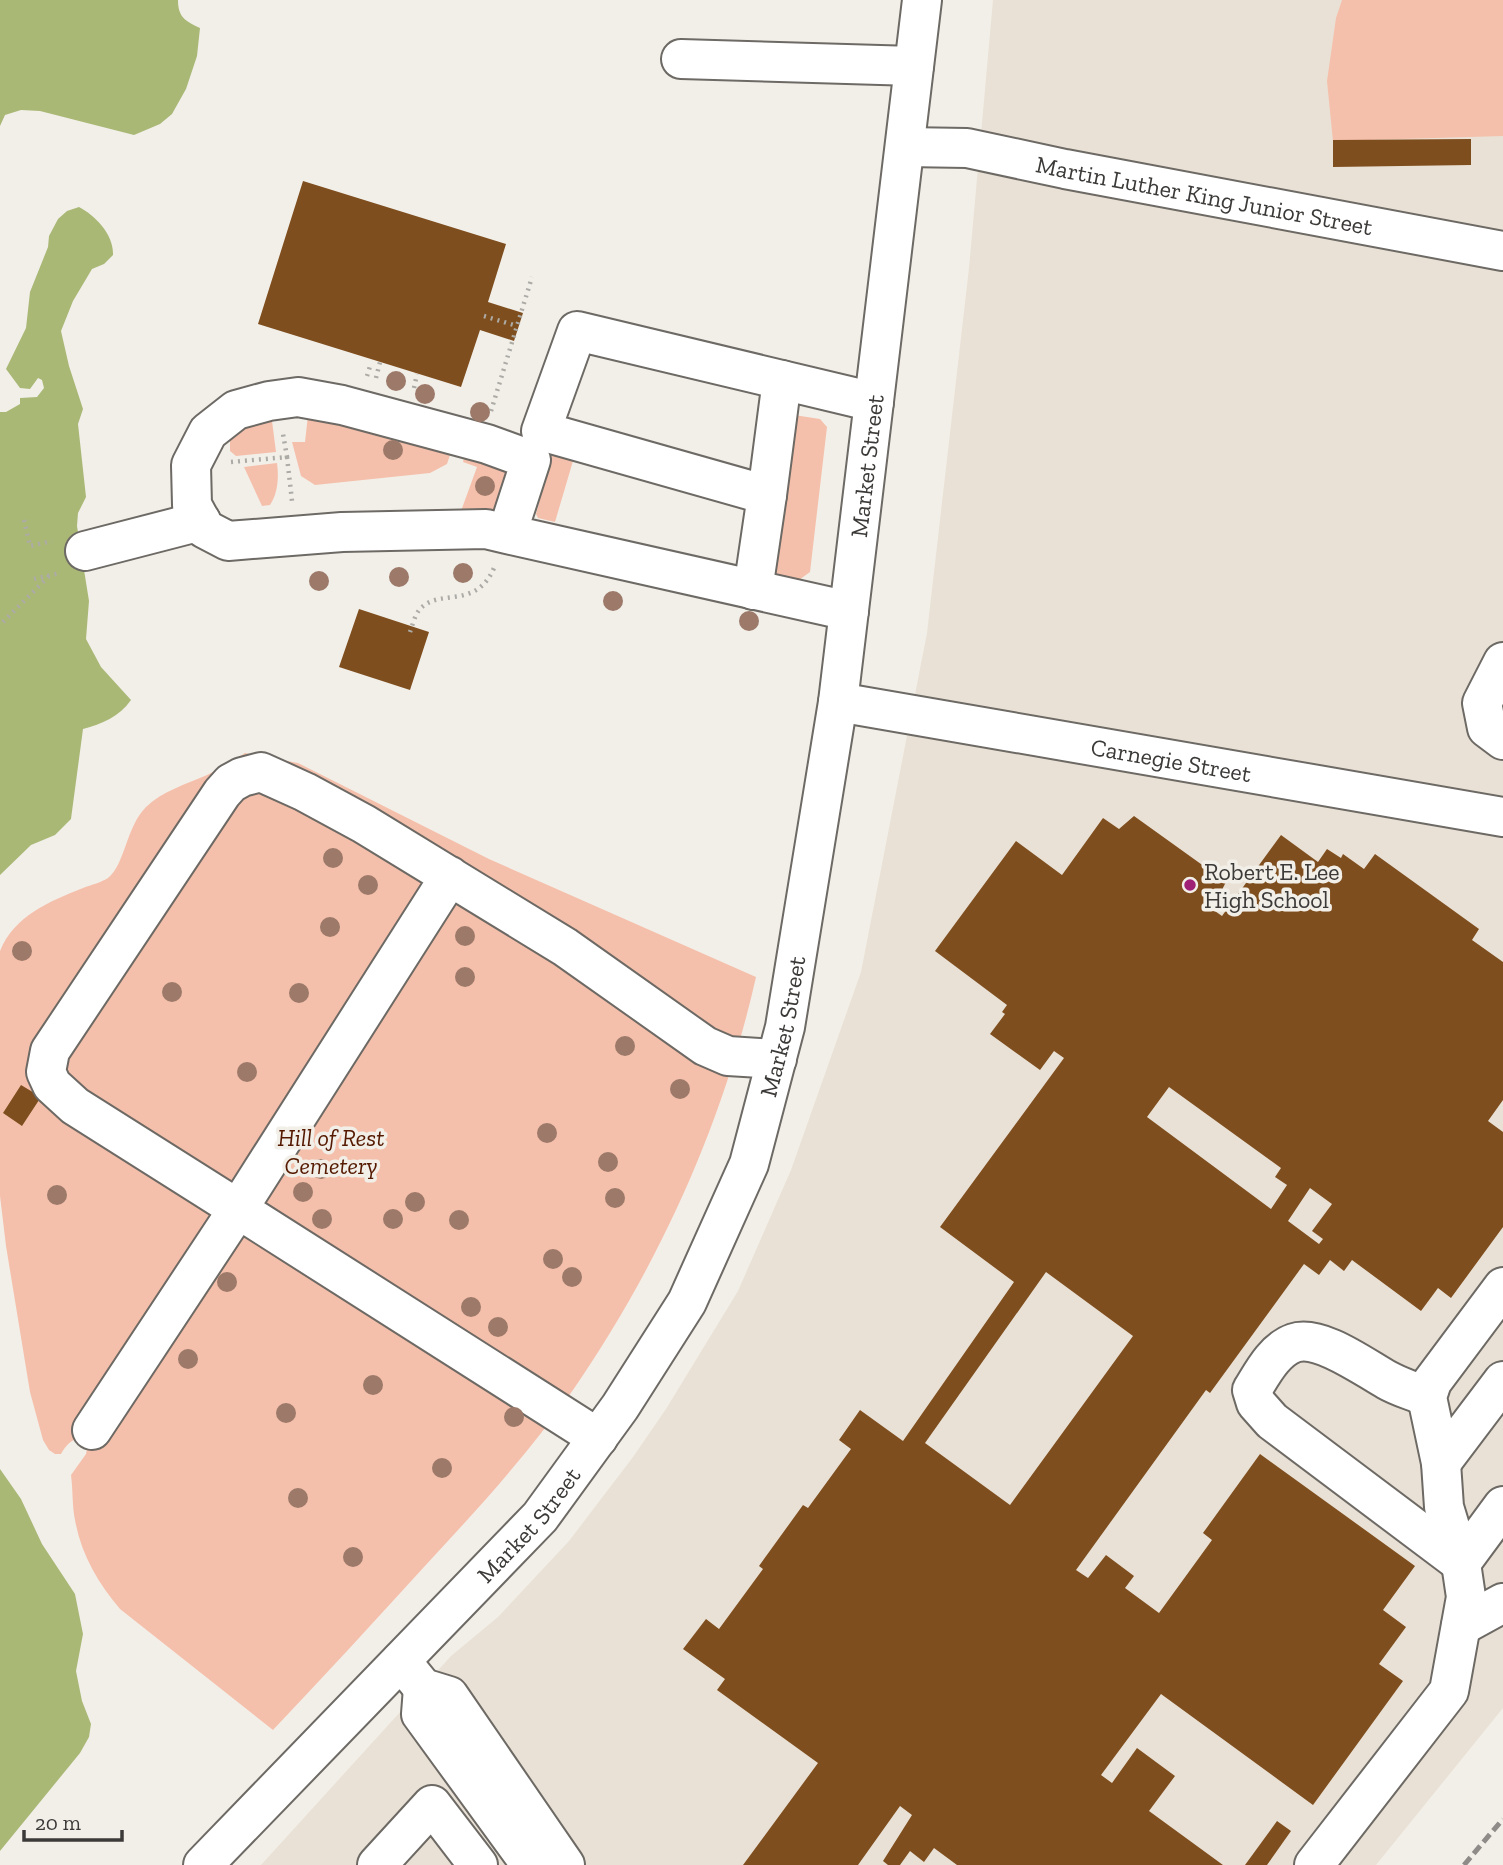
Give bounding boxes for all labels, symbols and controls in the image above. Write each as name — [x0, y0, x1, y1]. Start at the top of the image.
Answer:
street label: Martin Luther King Junior Street — [1033, 149, 1375, 241]
street label: Market Street — [843, 393, 889, 539]
street label: Carnegie Street — [1089, 731, 1254, 788]
place label: Robert E. Lee High School — [1204, 857, 1340, 914]
marker: Robert E. Lee High School — [1182, 877, 1198, 893]
street label: Market Street — [753, 954, 811, 1100]
park label: Hill of Rest Cemetery — [277, 1123, 385, 1180]
street label: Market Street — [470, 1461, 586, 1588]
scale bar — [24, 1798, 122, 1842]
text: 20 m — [35, 1810, 81, 1835]

